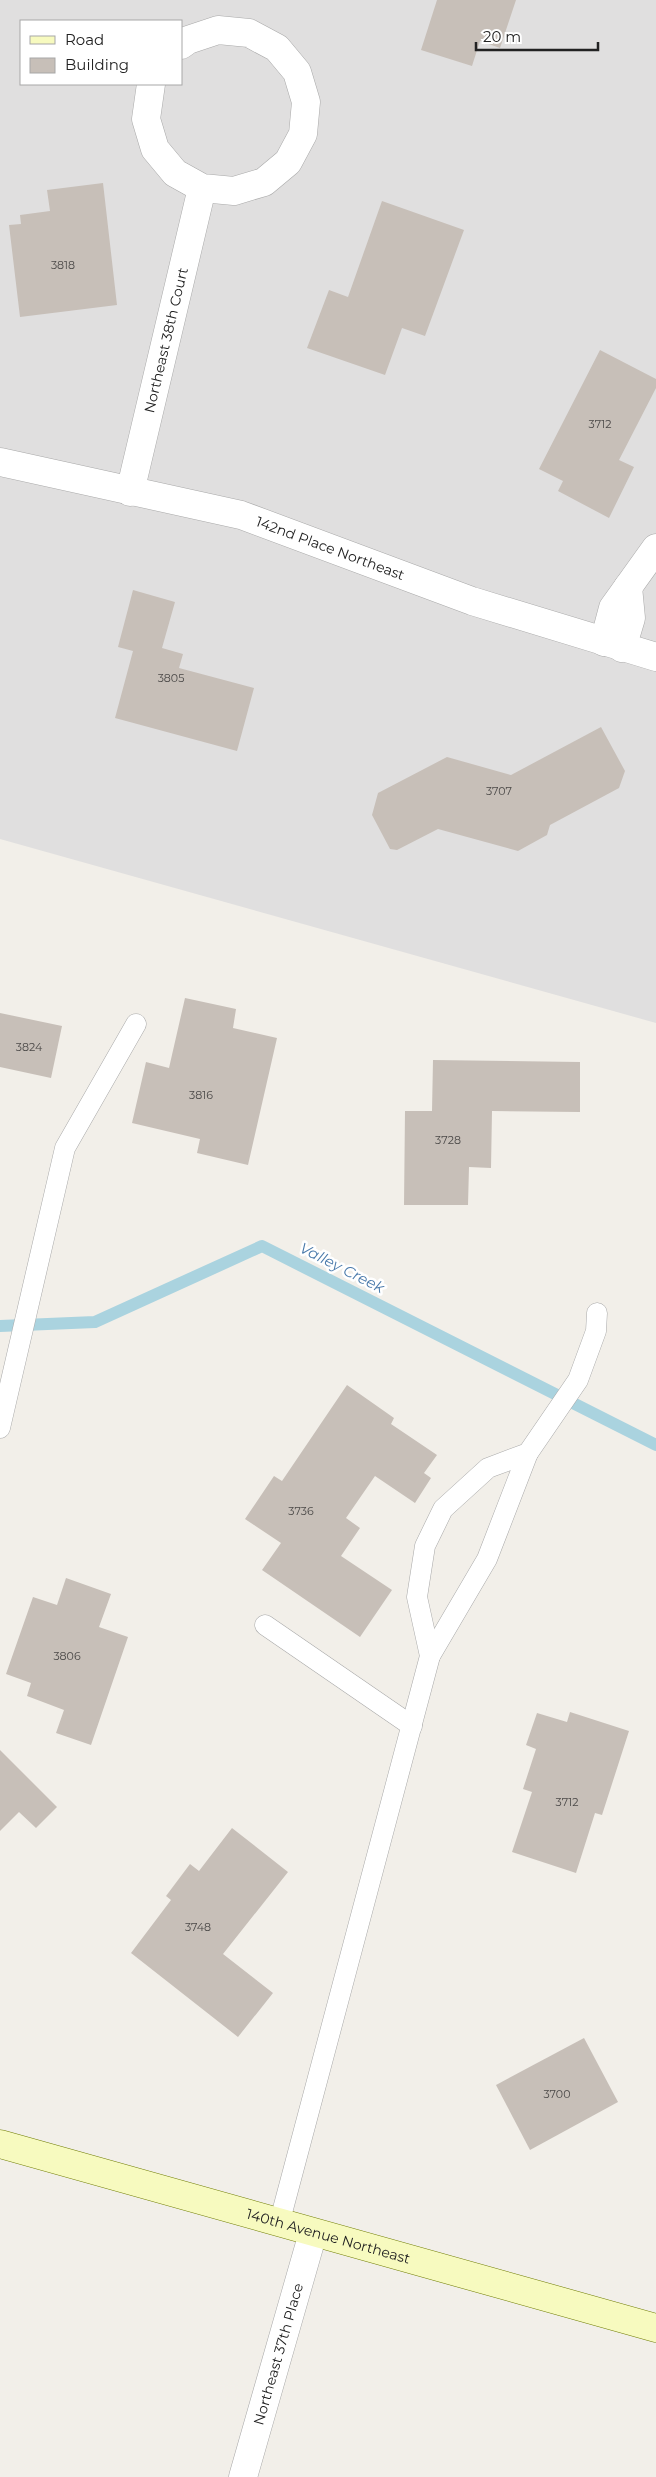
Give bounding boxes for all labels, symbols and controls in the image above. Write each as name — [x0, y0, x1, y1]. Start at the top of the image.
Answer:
legend — [20, 20, 182, 85]
scale bar — [476, 20, 598, 52]
text: 20 m — [483, 27, 521, 46]
text: Road — [65, 30, 104, 49]
text: Building — [65, 55, 129, 74]
house number: 3818 — [51, 258, 75, 272]
street label: Northeast 38th Court — [140, 265, 192, 415]
house number: 3712 — [589, 417, 611, 431]
street label: 142nd Place Northeast — [253, 512, 407, 584]
house number: 3805 — [158, 671, 184, 685]
house number: 3707 — [486, 784, 512, 798]
house number: 3824 — [16, 1040, 43, 1054]
house number: 3816 — [189, 1088, 213, 1102]
house number: 3728 — [435, 1133, 461, 1147]
water label: Valley Creek — [297, 1238, 389, 1298]
house number: 3736 — [288, 1504, 314, 1518]
house number: 3806 — [53, 1649, 81, 1663]
house number: 3712 — [556, 1795, 578, 1809]
house number: 3748 — [185, 1920, 211, 1934]
house number: 3700 — [544, 2087, 570, 2101]
street label: 140th Avenue Northeast — [244, 2205, 413, 2268]
street label: Northeast 37th Place — [249, 2281, 307, 2427]

